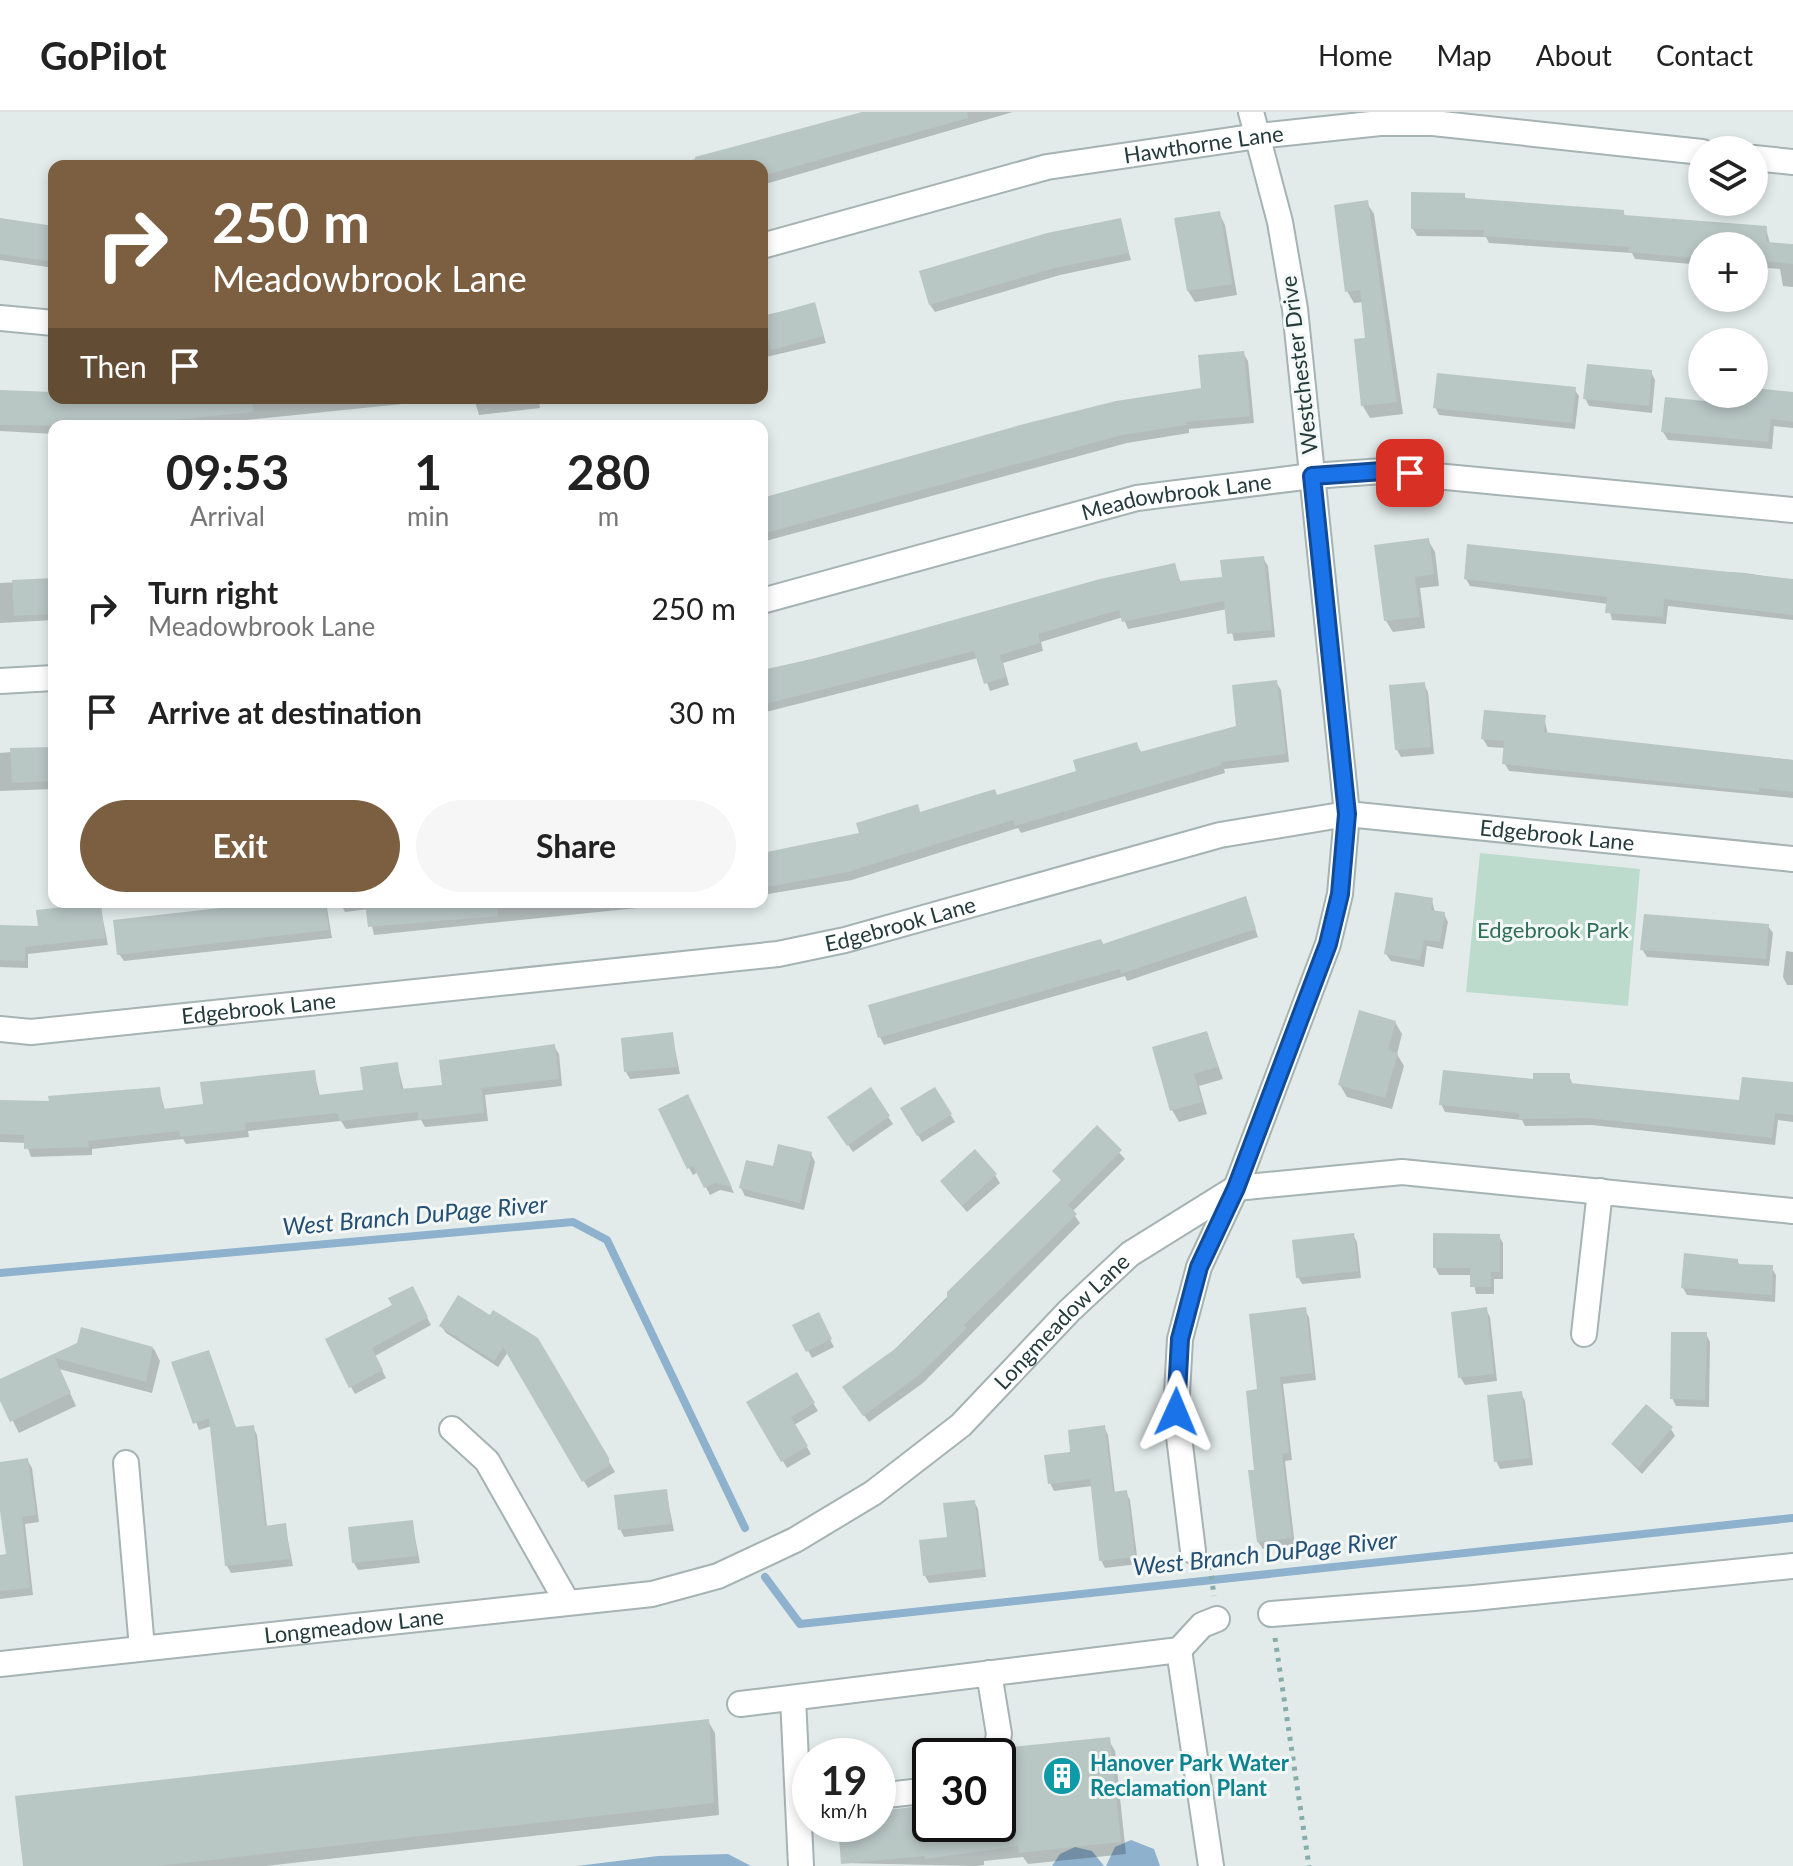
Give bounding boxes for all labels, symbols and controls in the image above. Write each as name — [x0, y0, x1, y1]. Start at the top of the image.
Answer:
text: GoPilot — [40, 32, 167, 78]
text: Home — [1318, 38, 1393, 72]
text: Map — [1437, 38, 1492, 72]
text: About — [1536, 38, 1612, 72]
text: Contact — [1656, 38, 1753, 72]
street label: Hawthorne Lane — [1122, 119, 1285, 169]
map controls — [1688, 136, 1768, 408]
button: layers — [1688, 136, 1768, 216]
text: 250 m — [212, 188, 370, 255]
icon: right — [80, 192, 184, 296]
button: + — [1688, 232, 1768, 312]
text: Meadowbrook Lane — [212, 256, 527, 300]
street label: Westchester Drive — [1274, 274, 1323, 456]
button: − — [1688, 328, 1768, 408]
icon: arrive — [163, 344, 207, 388]
text: Then — [80, 348, 147, 384]
pin — [1376, 439, 1444, 507]
text: 09:53 — [166, 443, 289, 500]
text: 1 — [414, 443, 442, 500]
text: 280 — [567, 443, 650, 500]
icon: arrive — [1388, 451, 1432, 495]
street label: Meadowbrook Lane — [1078, 467, 1273, 526]
text: Arrival — [190, 500, 265, 532]
text: min — [407, 500, 449, 532]
text: m — [598, 500, 619, 532]
text: Turn right — [148, 574, 278, 610]
icon: right — [80, 586, 124, 630]
text: 250 m — [651, 590, 736, 626]
text: Meadowbrook Lane — [148, 610, 375, 642]
icon: arrive — [80, 690, 124, 734]
text: Arrive at destination — [148, 694, 422, 730]
text: 30 m — [669, 694, 736, 730]
button: Exit — [80, 800, 400, 892]
button: Share — [416, 800, 736, 892]
street label: Edgebrook Lane — [1479, 813, 1636, 856]
street label: Edgebrook Lane — [822, 890, 979, 957]
park label: Edgebrook Park — [1477, 916, 1630, 943]
street label: Edgebrook Lane — [180, 986, 337, 1029]
water label: West Branch DuPage River — [281, 1188, 549, 1241]
street label: Longmeadow Lane — [988, 1248, 1135, 1395]
position arrow — [1134, 1370, 1218, 1454]
water label: West Branch DuPage River — [1131, 1524, 1399, 1581]
street label: Longmeadow Lane — [263, 1602, 445, 1649]
speed limit sign: 30 — [912, 1738, 1016, 1842]
place label: Hanover Park Water Reclamation Plant — [1090, 1749, 1290, 1801]
building icon: Hanover Park Water Reclamation Plant — [1041, 1755, 1083, 1797]
text: 19 — [821, 1756, 867, 1804]
text: km/h — [821, 1798, 867, 1822]

